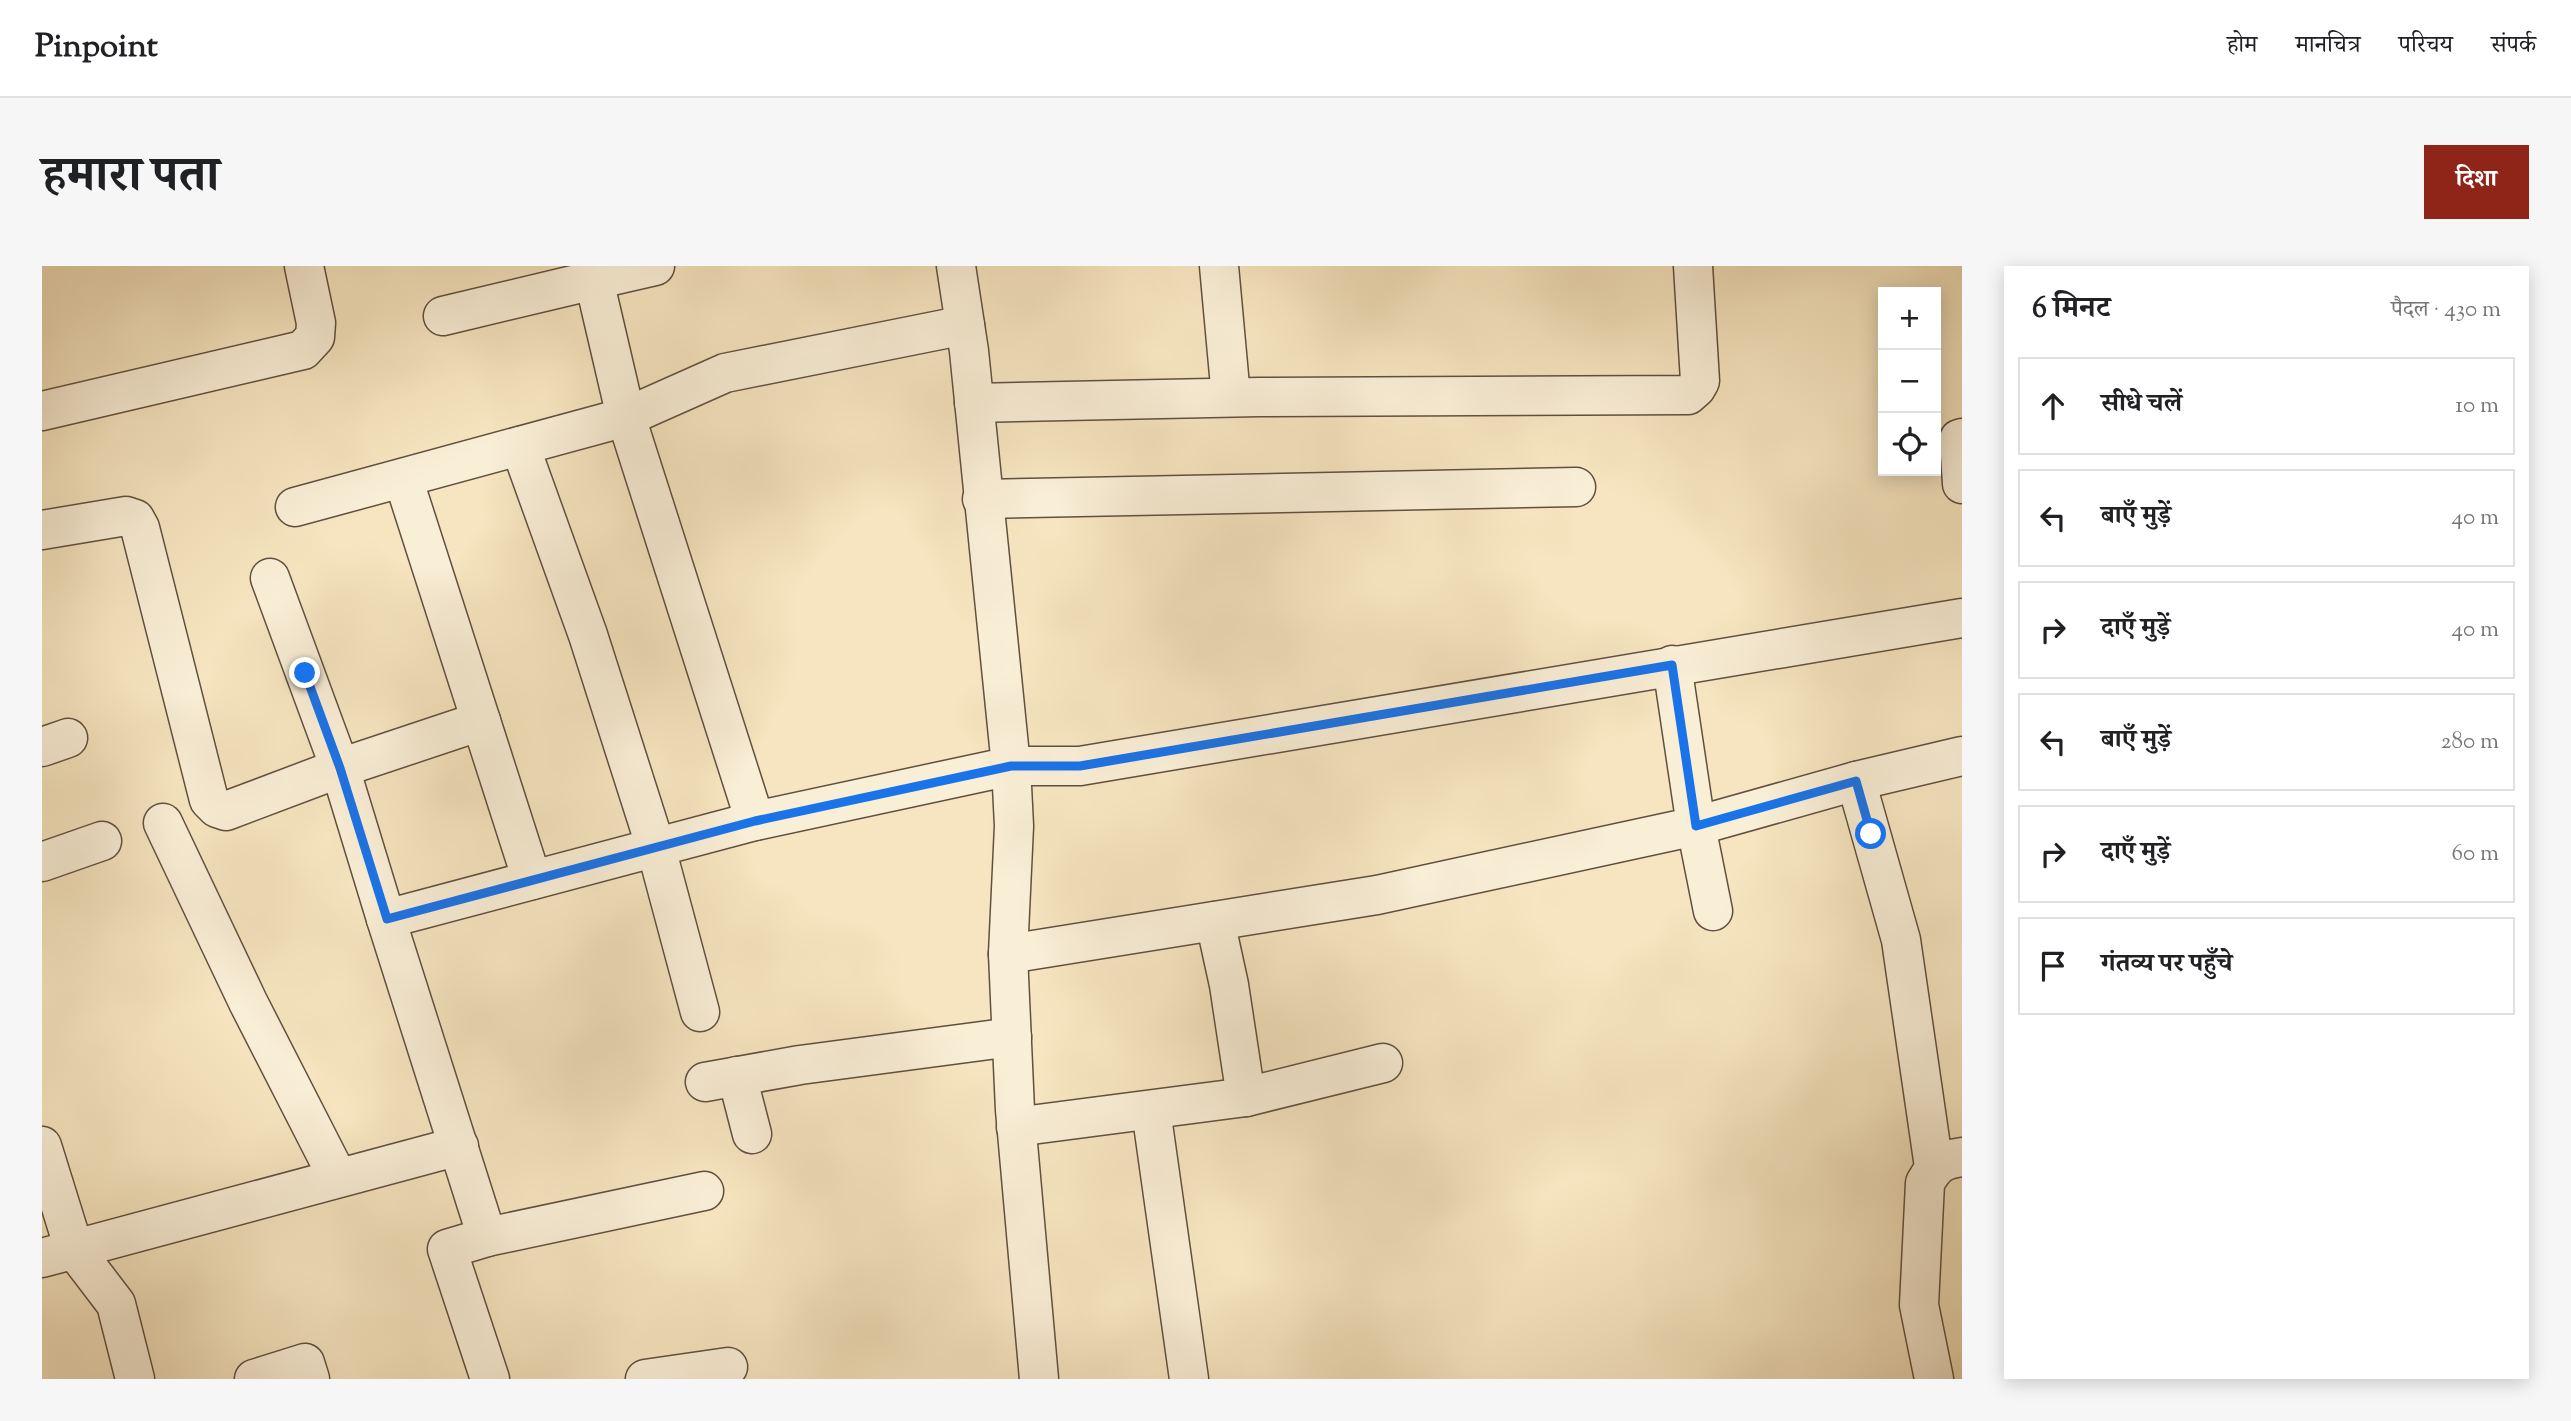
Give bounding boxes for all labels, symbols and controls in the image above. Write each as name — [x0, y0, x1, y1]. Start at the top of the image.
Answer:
text: Pinpoint — [35, 24, 158, 72]
text: होम — [2227, 29, 2257, 63]
text: मानचित्र — [2295, 29, 2361, 63]
text: परिचय — [2399, 29, 2453, 63]
text: संपर्क — [2491, 29, 2536, 63]
text: हमारा पता — [42, 143, 219, 213]
button: दिशा — [2424, 145, 2529, 219]
map controls — [1878, 287, 1941, 476]
button: + — [1878, 287, 1941, 350]
text: 6 मिनट — [2032, 288, 2110, 331]
text: पैदल · 430 m — [2391, 294, 2501, 327]
button: − — [1878, 350, 1941, 413]
text: सीधे चलें — [2101, 386, 2182, 423]
icon: ahead — [2034, 387, 2072, 425]
text: 10 m — [2455, 390, 2499, 423]
button: locate — [1878, 413, 1941, 476]
text: बाएँ मुड़ें — [2101, 498, 2171, 535]
icon: left — [2034, 499, 2072, 537]
text: 40 m — [2452, 502, 2499, 535]
text: दाएँ मुड़ें — [2101, 610, 2170, 647]
icon: right — [2034, 611, 2072, 649]
text: 40 m — [2452, 614, 2499, 647]
route end — [289, 657, 320, 688]
text: बाएँ मुड़ें — [2101, 722, 2171, 759]
icon: left — [2034, 723, 2072, 761]
text: 280 m — [2441, 726, 2499, 759]
route start — [1855, 818, 1886, 849]
text: दाएँ मुड़ें — [2101, 834, 2170, 871]
icon: right — [2034, 835, 2072, 873]
text: 60 m — [2451, 838, 2499, 871]
text: गंतव्य पर पहुँचे — [2101, 946, 2232, 983]
icon: arrive — [2034, 947, 2072, 985]

